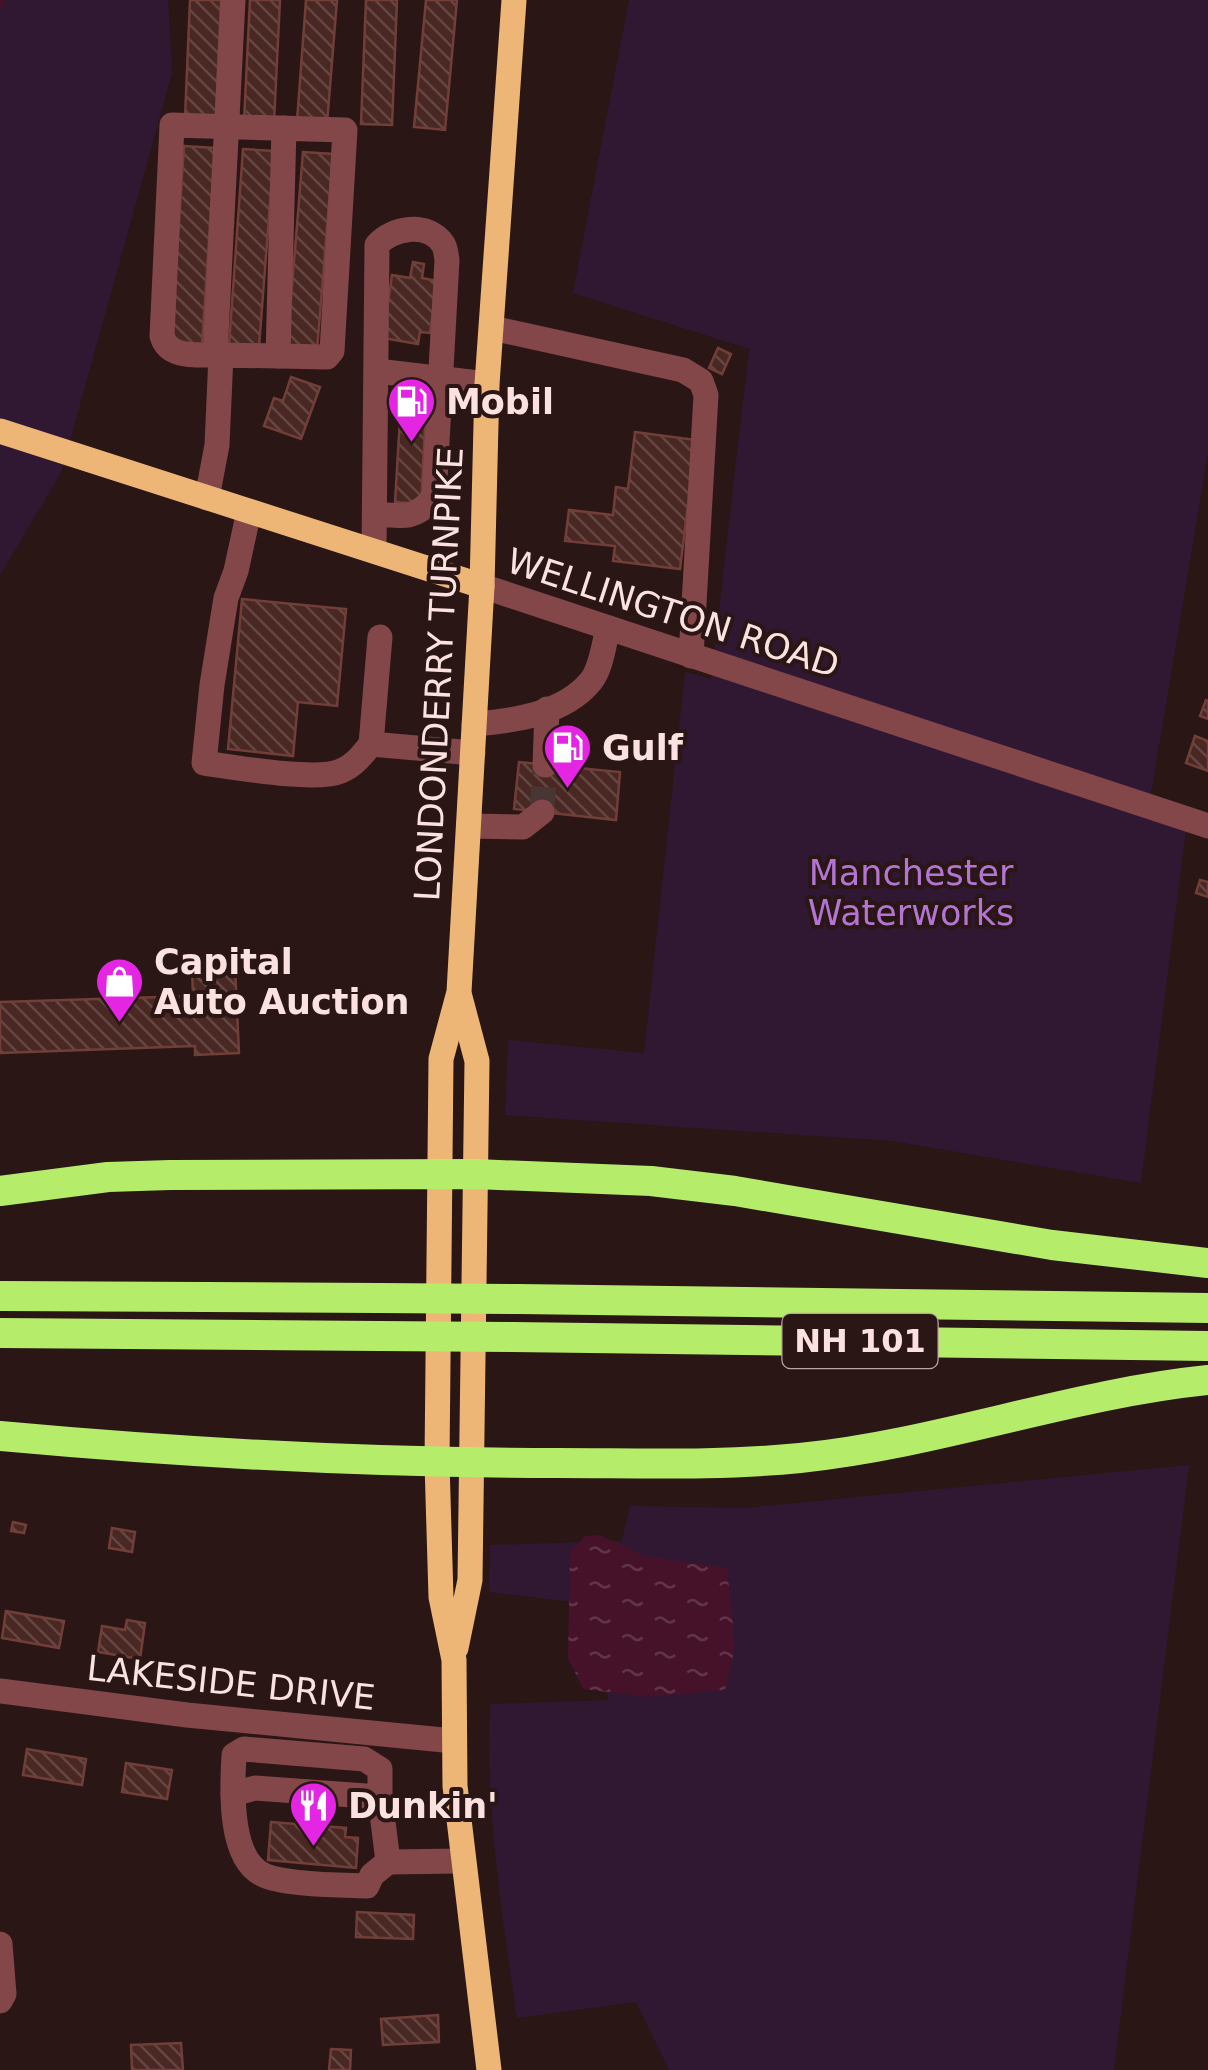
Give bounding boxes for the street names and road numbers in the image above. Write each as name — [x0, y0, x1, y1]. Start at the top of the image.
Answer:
street label: LONDONDERRY TURNPIKE — [407, 446, 471, 902]
street label: WELLINGTON ROAD — [502, 540, 844, 686]
road number: NH 101 — [782, 1314, 938, 1368]
street label: LAKESIDE DRIVE — [85, 1648, 377, 1718]

